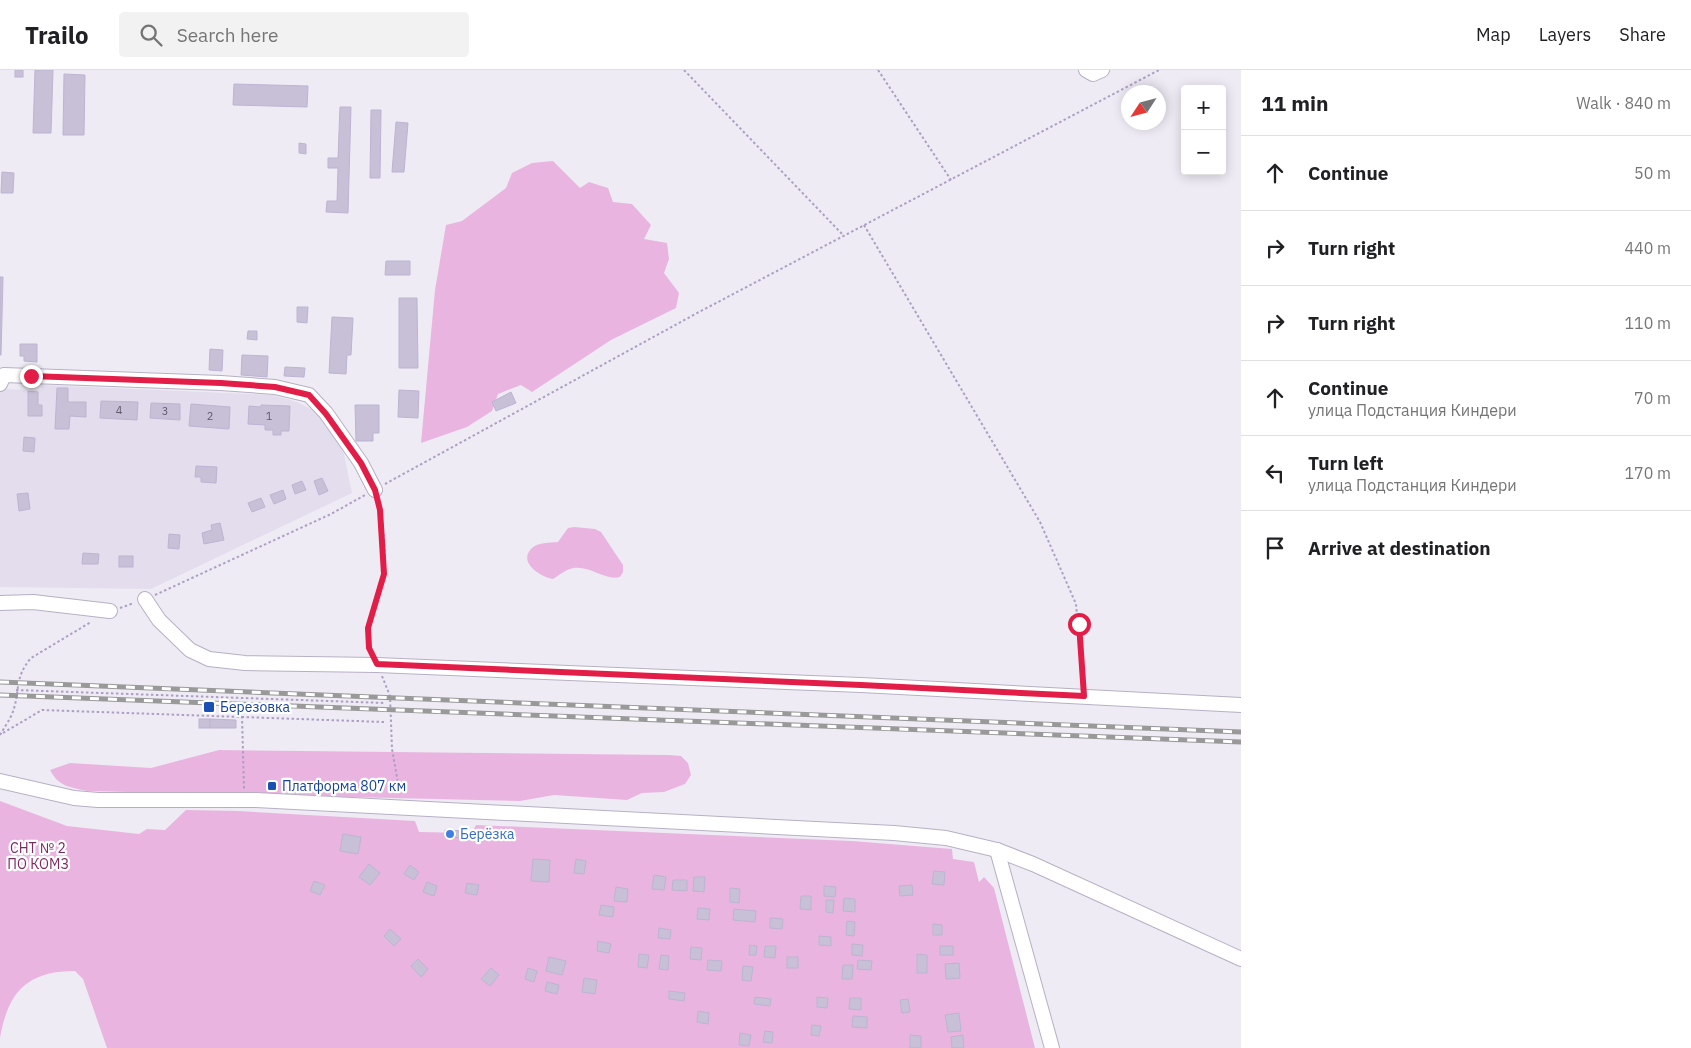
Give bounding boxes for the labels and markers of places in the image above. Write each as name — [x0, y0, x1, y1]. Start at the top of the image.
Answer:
place label: Березовка — [220, 698, 291, 716]
marker: Березовка — [202, 700, 216, 714]
place label: Платформа 807 км — [282, 777, 406, 795]
marker: Платформа 807 км — [266, 780, 278, 792]
place label: Берёзка — [460, 825, 515, 843]
marker: Берёзка — [444, 828, 456, 840]

